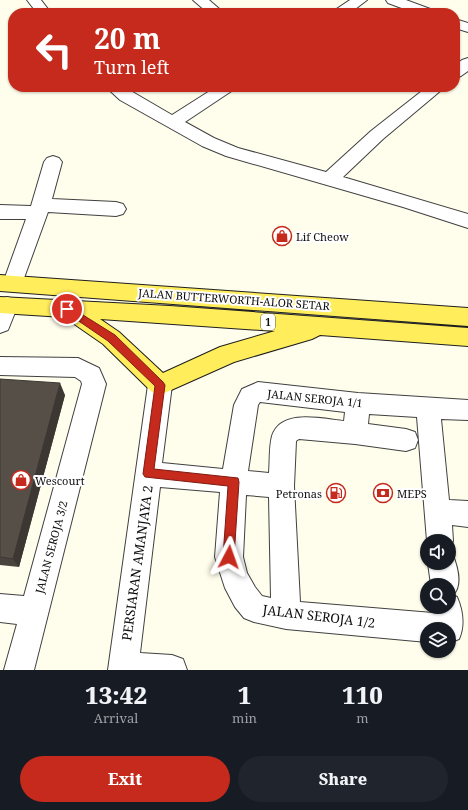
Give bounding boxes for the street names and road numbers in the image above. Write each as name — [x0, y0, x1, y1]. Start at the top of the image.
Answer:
street label: JALAN BUTTERWORTH-ALOR SETAR — [137, 285, 331, 313]
road number: 1 — [261, 314, 275, 330]
street label: JALAN SEROJA 1/1 — [266, 385, 363, 410]
street label: PERSIARAN AMANJAYA 2 — [117, 484, 157, 642]
street label: JALAN SEROJA 3/2 — [31, 499, 71, 596]
street label: JALAN SEROJA 1/2 — [261, 600, 376, 632]

